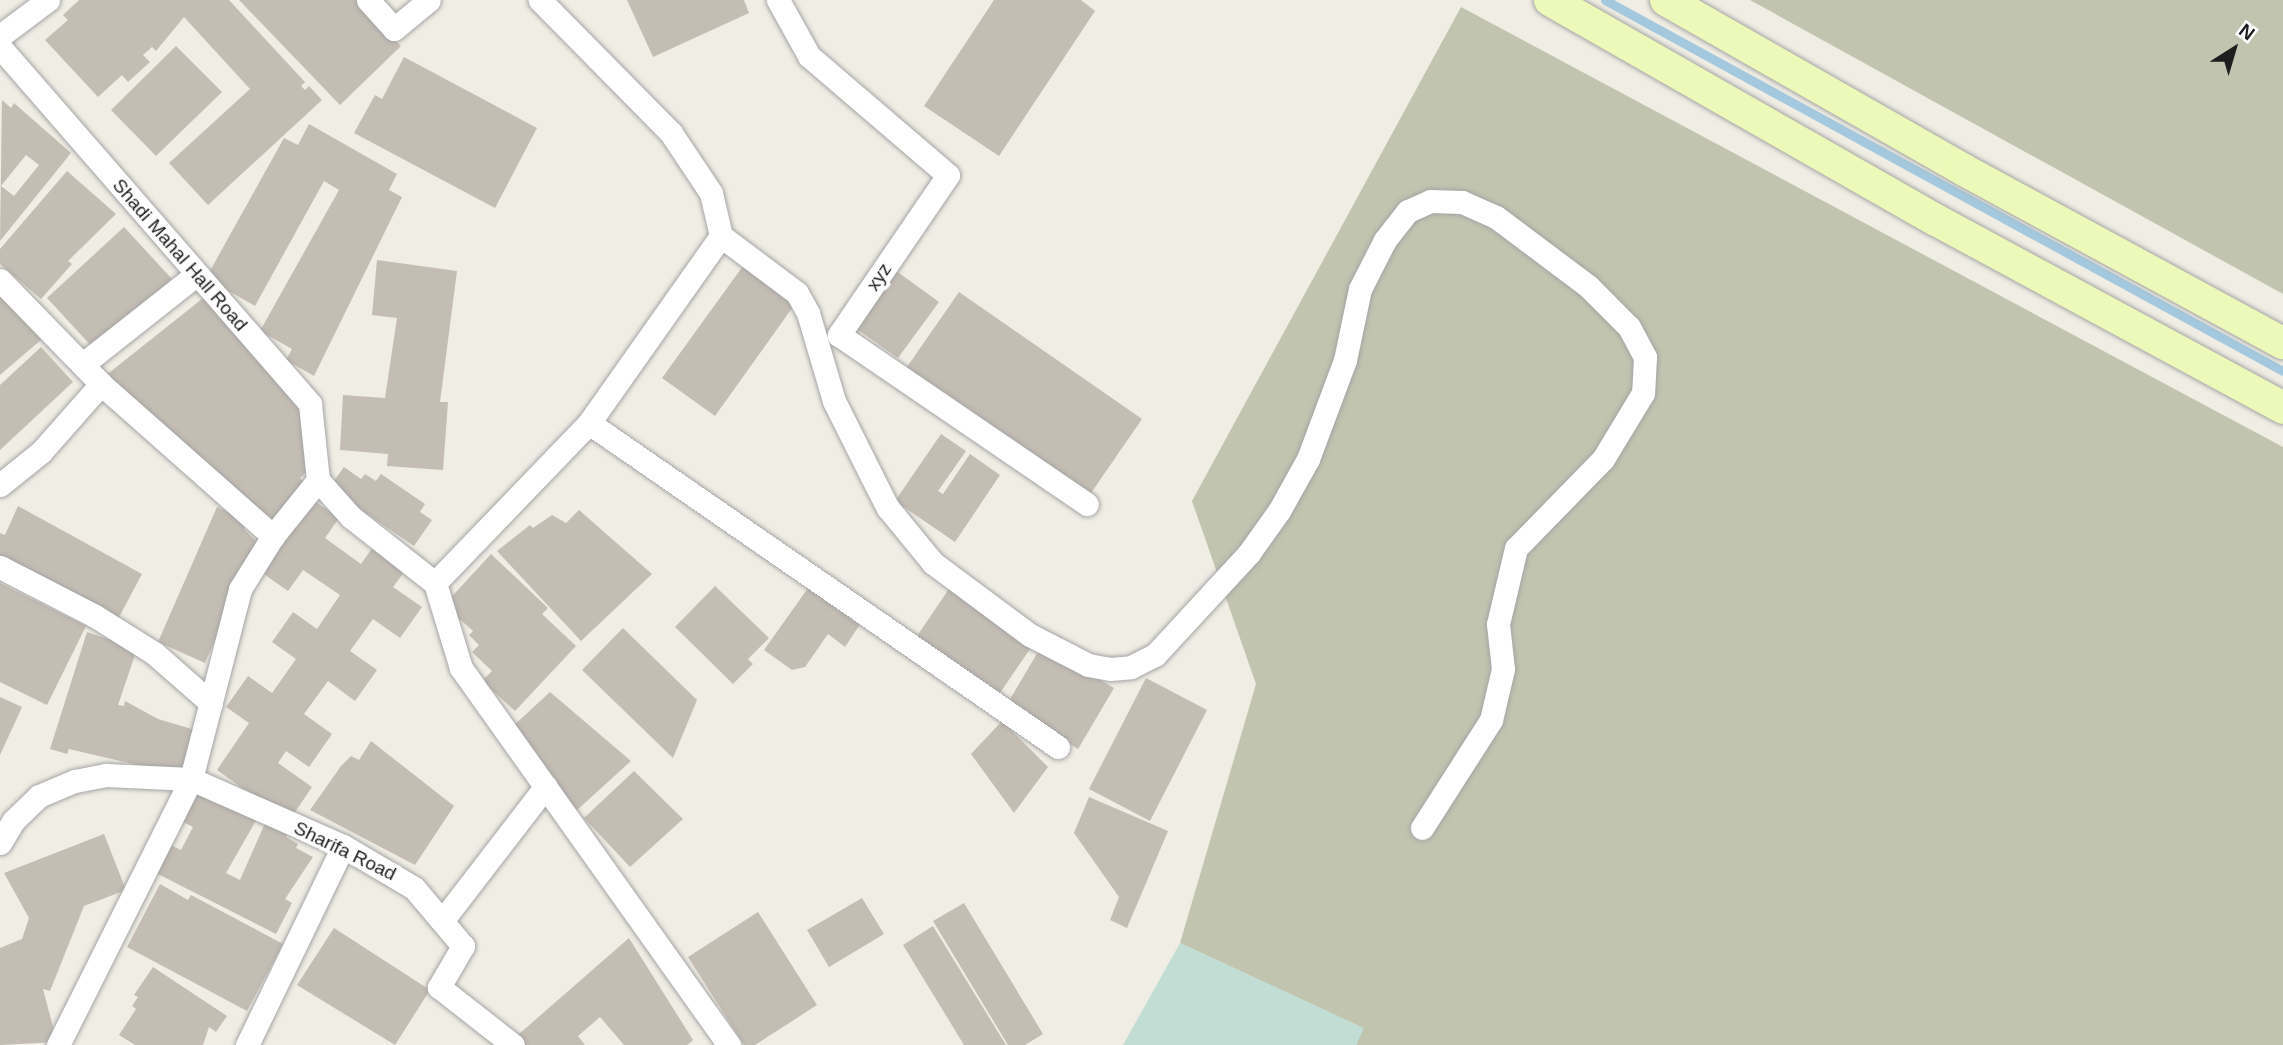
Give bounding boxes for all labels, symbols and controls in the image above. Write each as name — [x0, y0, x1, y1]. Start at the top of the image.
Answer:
north arrow — [2199, 14, 2269, 84]
text: N — [2235, 19, 2259, 44]
street label: Shadi Mahal Hall Road — [108, 174, 252, 336]
street label: xyz — [862, 259, 896, 295]
street label: Sharifa Road — [290, 816, 400, 886]

